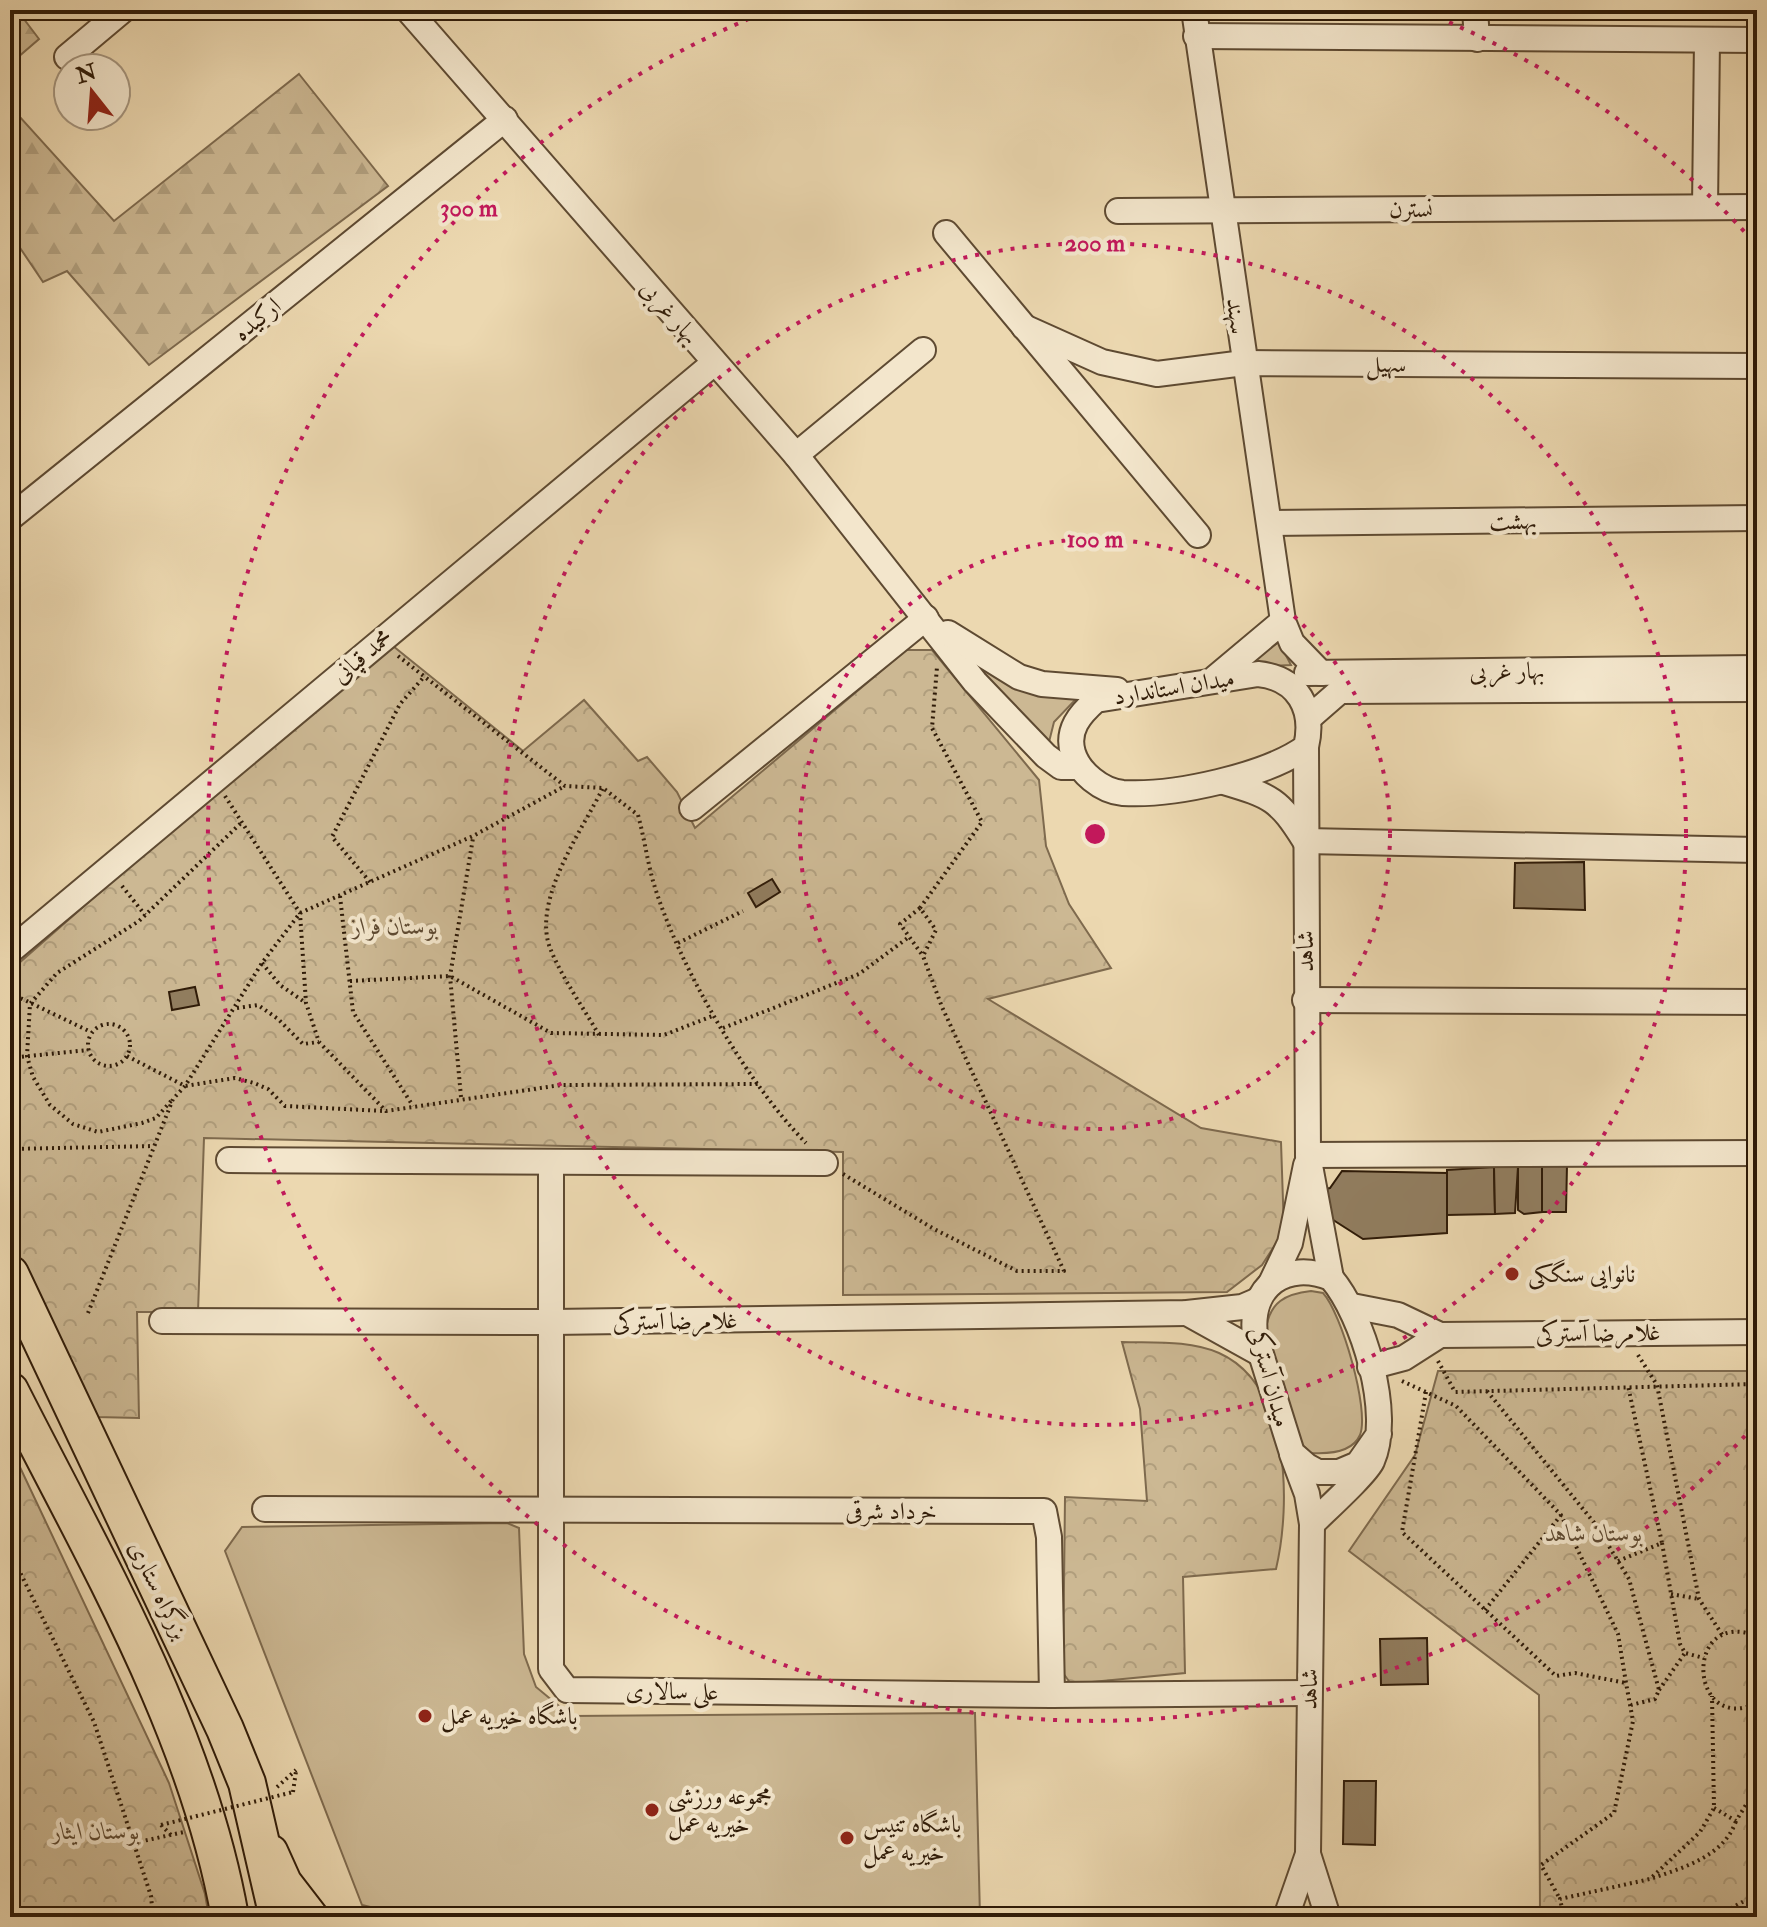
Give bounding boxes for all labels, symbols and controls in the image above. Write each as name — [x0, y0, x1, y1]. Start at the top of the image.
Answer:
north arrow — [52, 52, 132, 132]
text: N — [72, 57, 100, 90]
text: 300 m — [440, 193, 498, 224]
street label: نسترن — [1389, 194, 1433, 225]
text: 200 m — [1065, 228, 1126, 259]
street label: بهار غربی — [632, 274, 706, 352]
street label: ارکیده — [227, 291, 288, 348]
street label: سهند — [1219, 296, 1254, 336]
street label: سهیل — [1366, 349, 1406, 381]
street label: بهشت — [1489, 506, 1537, 537]
text: 100 m — [1067, 524, 1124, 555]
street label: محمد قپانی — [326, 622, 399, 691]
street label: بهار غربی — [1469, 655, 1545, 689]
street label: میدان استاندارد — [1111, 663, 1237, 712]
centre of rings — [1081, 820, 1109, 848]
park label: بوستان فراز — [350, 911, 439, 942]
street label: شاهد — [1290, 930, 1321, 972]
place label: نانوایی سنگکی — [1528, 1259, 1635, 1290]
marker: نانوایی سنگکی — [1503, 1265, 1521, 1283]
street label: غلامرضا آسترکی — [612, 1305, 738, 1339]
street label: غلامرضا آسترکی — [1535, 1317, 1661, 1351]
street label: میدان آسترکی — [1241, 1324, 1298, 1431]
street label: خرداد شرقی — [845, 1496, 937, 1527]
park label: بوستان شاهد — [1545, 1518, 1643, 1549]
street label: بزرگراه ستاری — [121, 1535, 197, 1645]
street label: شاهد — [1294, 1668, 1325, 1710]
street label: علی سالاری — [625, 1675, 719, 1709]
place label: باشگاه خیریه عمل — [441, 1701, 578, 1733]
marker: باشگاه خیریه عمل — [416, 1707, 434, 1725]
place label: مجموعه ورزشی خیریه عمل — [668, 1781, 772, 1841]
marker: مجموعه ورزشی خیریه عمل — [643, 1801, 661, 1819]
place label: باشگاه تنیس خیریه عمل — [863, 1809, 961, 1869]
park label: بوستان ایثار — [50, 1816, 140, 1847]
marker: باشگاه تنیس خیریه عمل — [838, 1829, 856, 1847]

